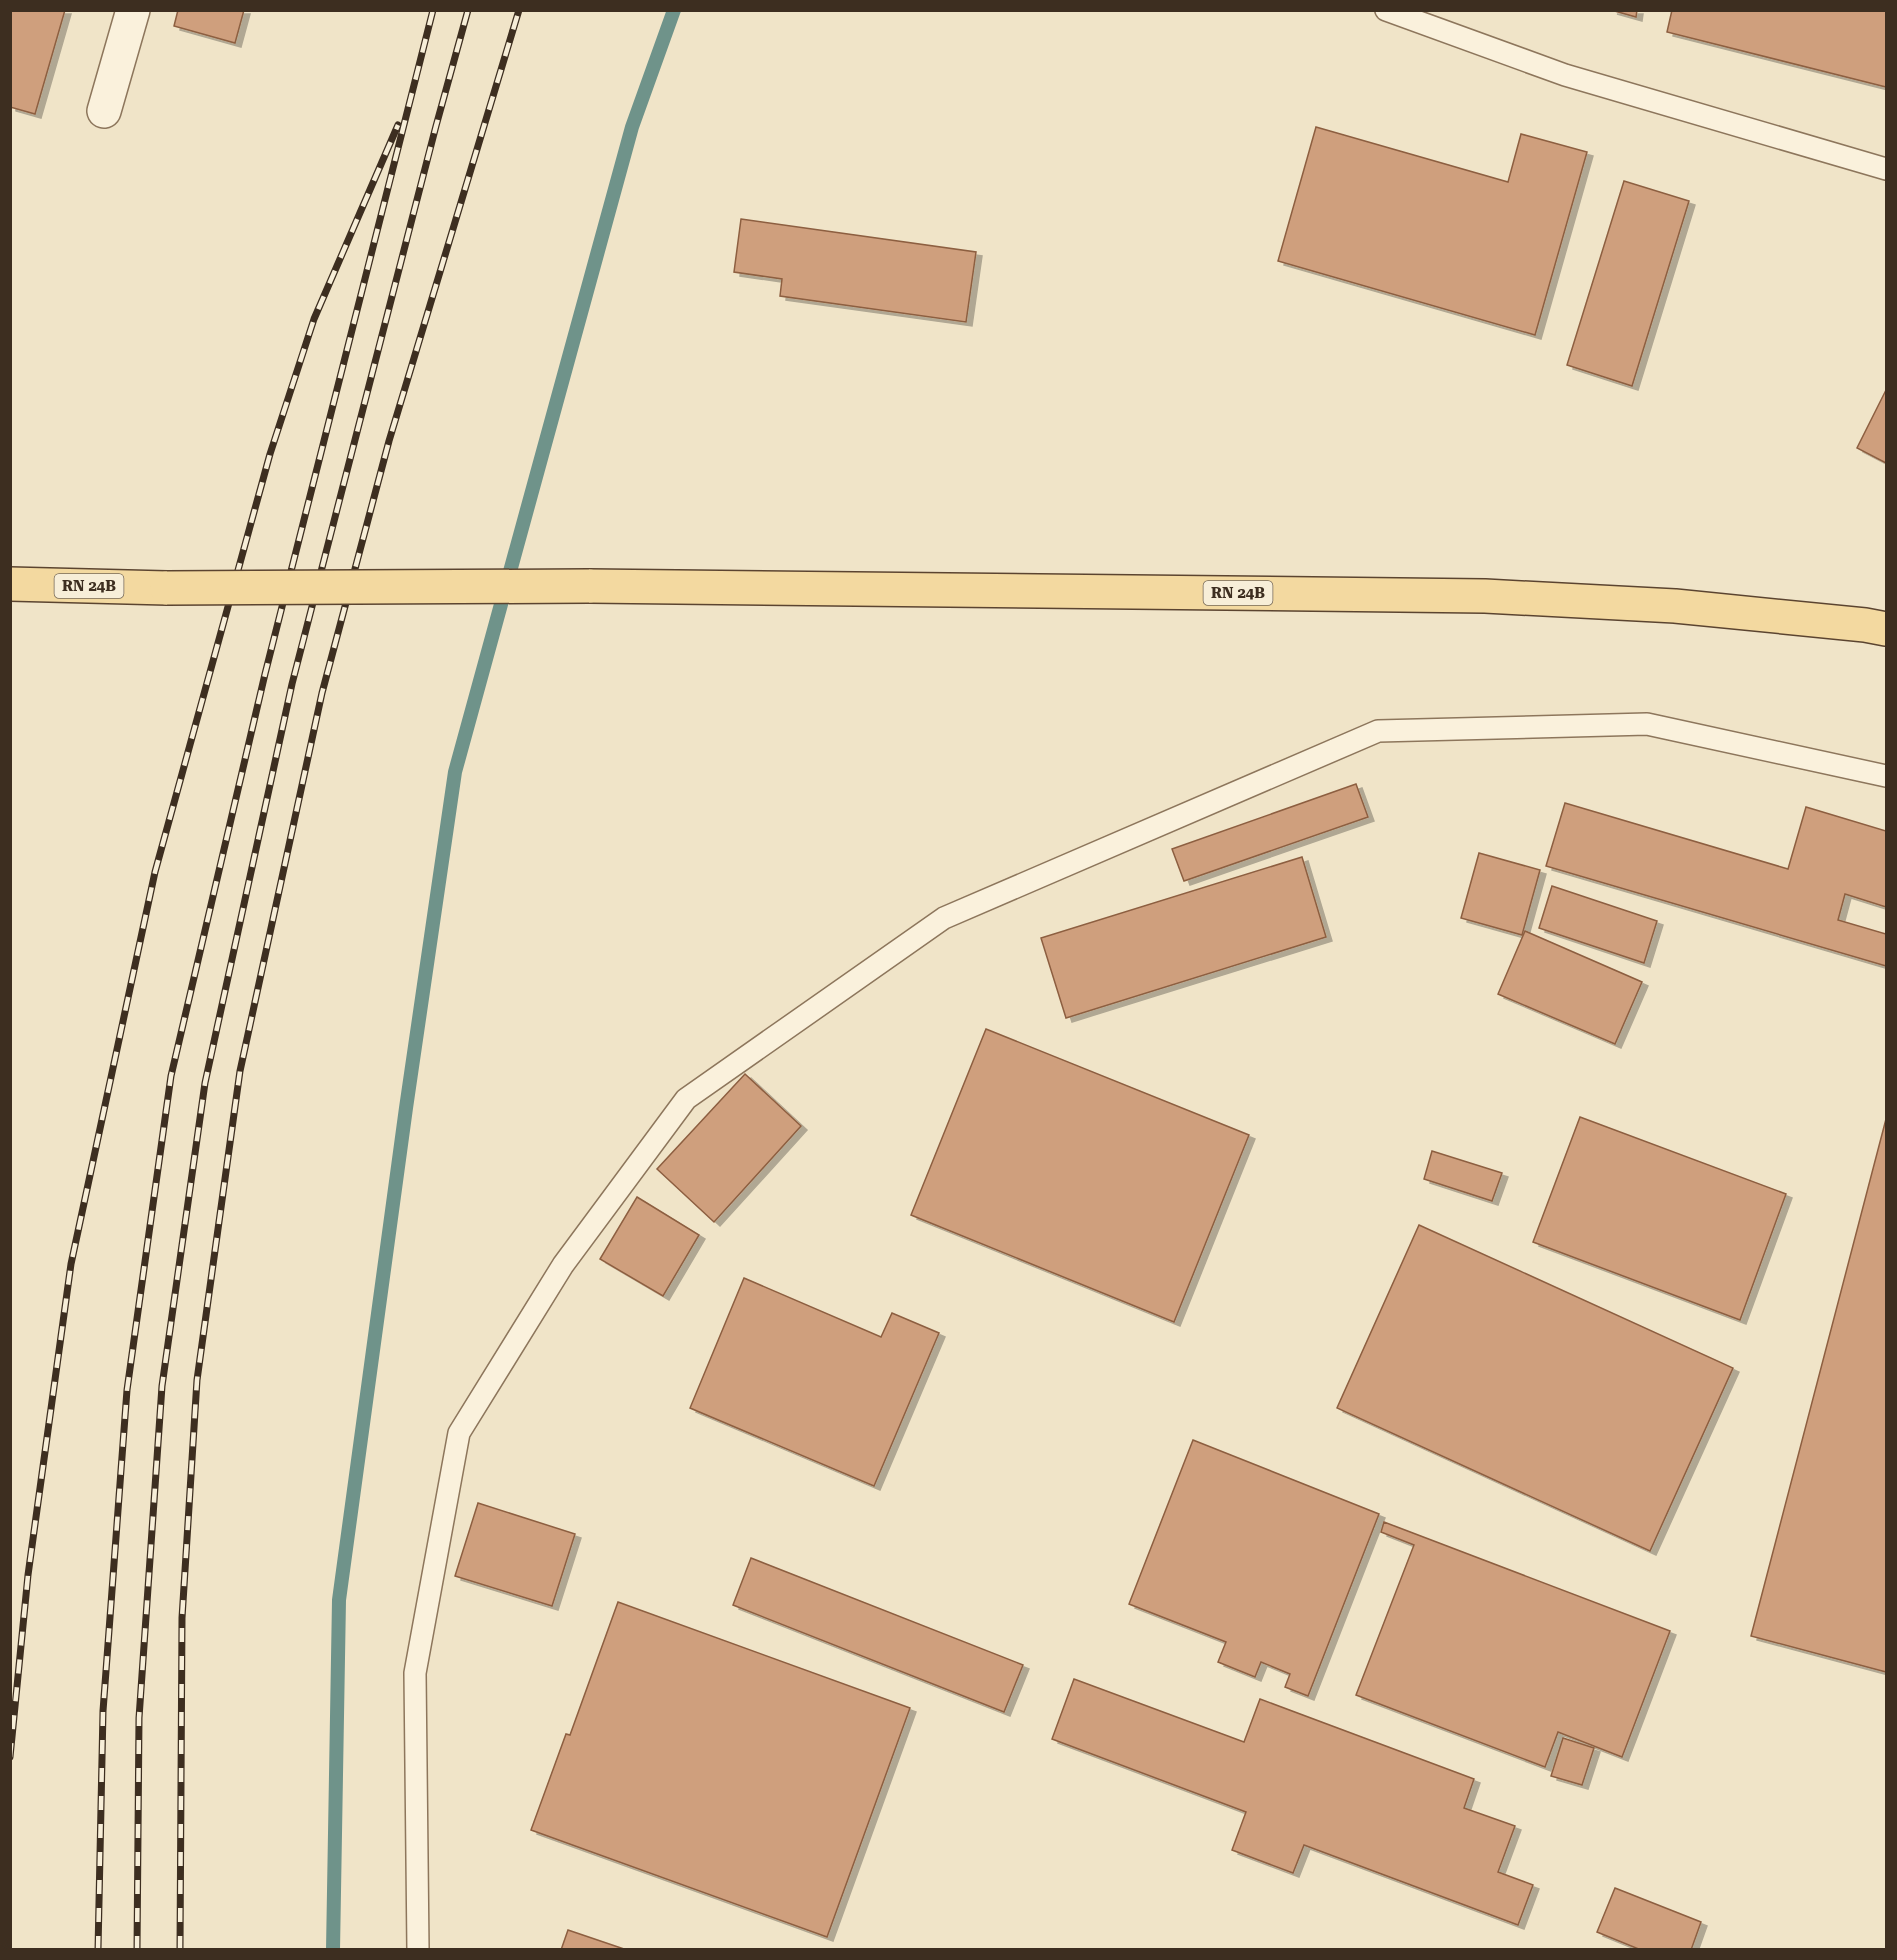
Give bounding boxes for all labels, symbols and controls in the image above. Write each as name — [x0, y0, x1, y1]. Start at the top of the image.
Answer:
road number: RN 24B — [54, 574, 124, 598]
road number: RN 24B — [1204, 581, 1272, 605]

